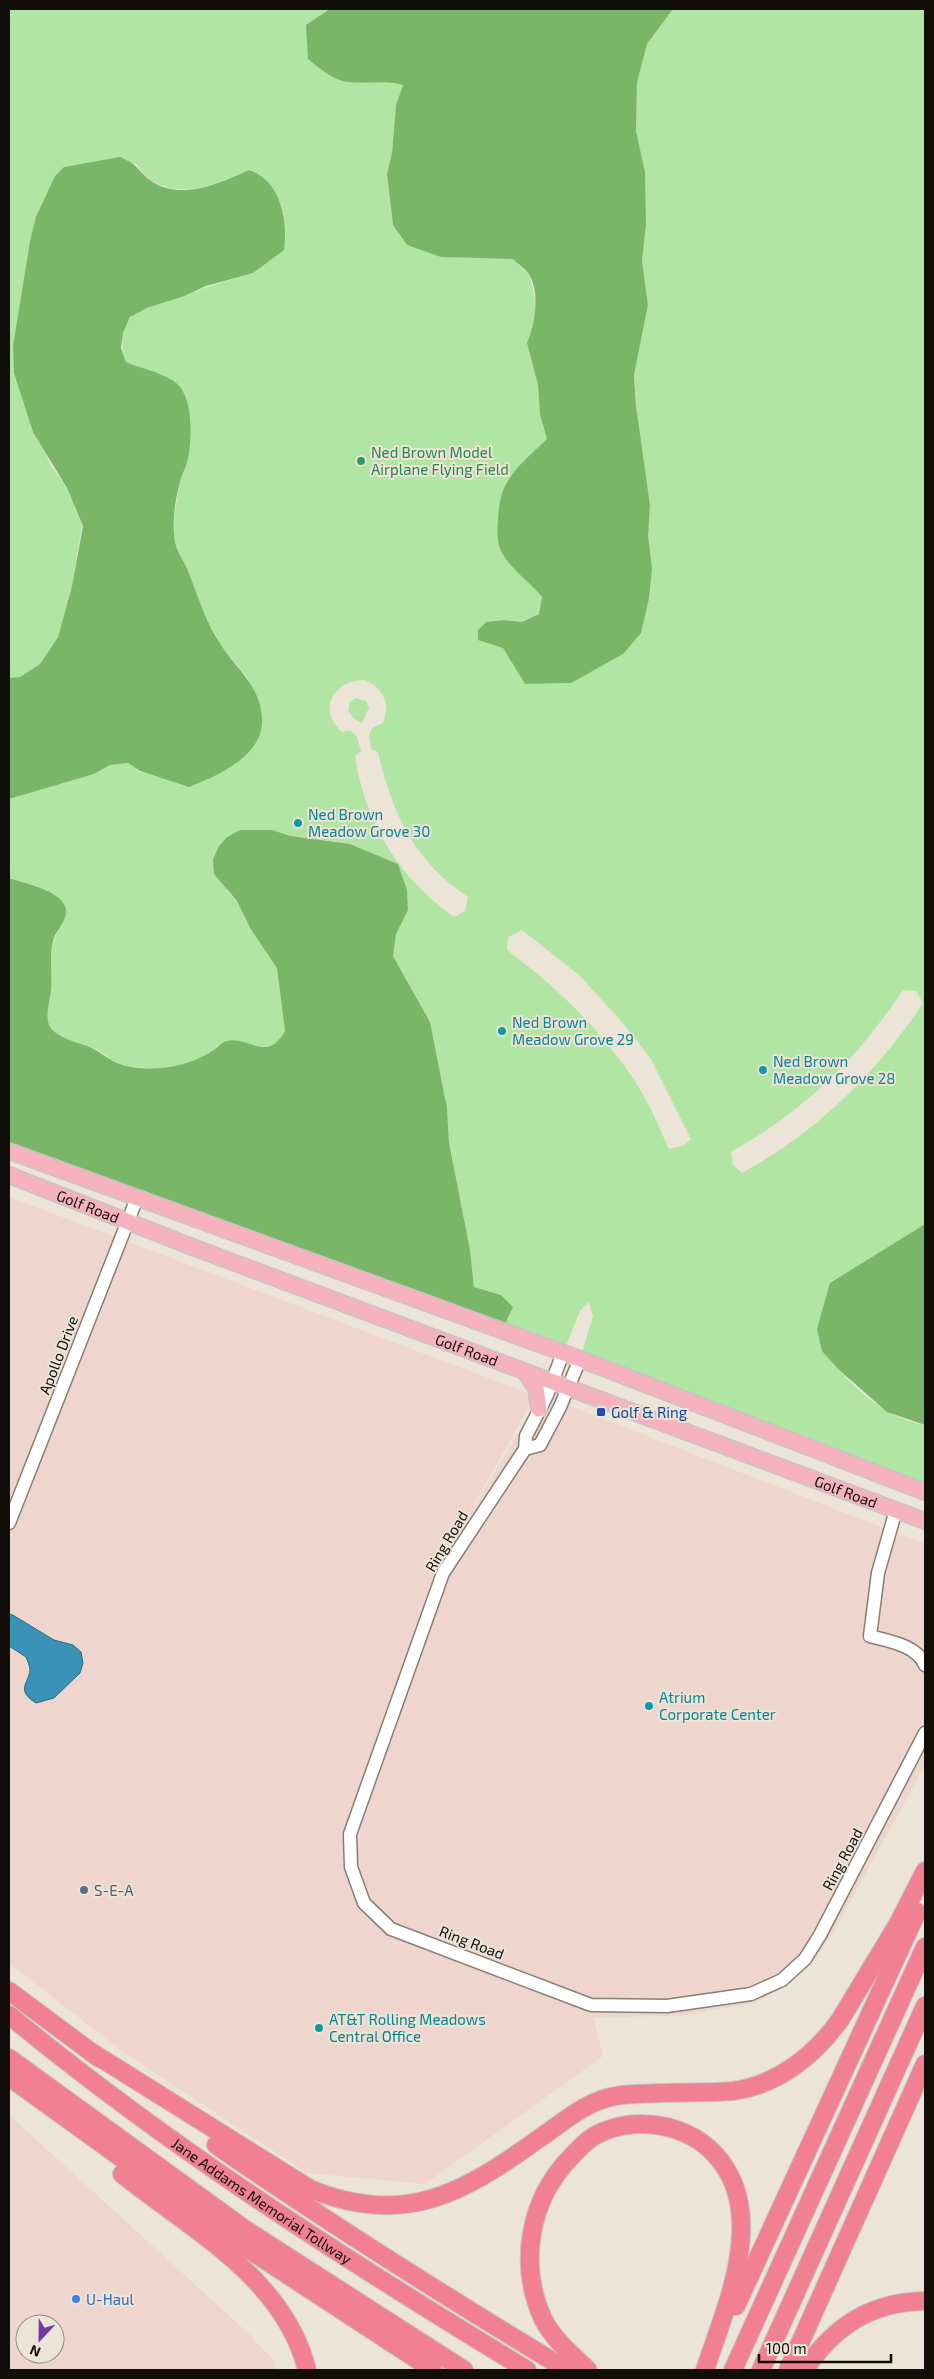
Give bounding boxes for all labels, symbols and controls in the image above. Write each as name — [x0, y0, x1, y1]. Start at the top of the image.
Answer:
place label: Ned Brown Model Airplane Flying Field — [371, 443, 509, 478]
marker: Ned Brown Model Airplane Flying Field — [355, 455, 367, 467]
place label: Ned Brown Meadow Grove 30 — [308, 805, 430, 840]
marker: Ned Brown Meadow Grove 30 — [292, 817, 304, 829]
place label: Ned Brown Meadow Grove 29 — [512, 1013, 634, 1048]
marker: Ned Brown Meadow Grove 29 — [496, 1025, 508, 1037]
place label: Ned Brown Meadow Grove 28 — [773, 1052, 895, 1087]
marker: Ned Brown Meadow Grove 28 — [757, 1064, 769, 1076]
street label: Golf Road — [54, 1186, 122, 1226]
street label: Apollo Drive — [35, 1313, 81, 1397]
street label: Golf Road — [433, 1330, 501, 1370]
place label: Golf & Ring — [611, 1403, 688, 1421]
marker: Golf & Ring — [595, 1406, 607, 1418]
street label: Golf Road — [812, 1472, 880, 1511]
street label: Ring Road — [421, 1507, 471, 1575]
place label: Atrium Corporate Center — [659, 1688, 776, 1723]
marker: Atrium Corporate Center — [643, 1700, 655, 1712]
street label: Ring Road — [818, 1825, 866, 1893]
place label: S-E-A — [94, 1881, 134, 1899]
marker: S-E-A — [78, 1884, 90, 1896]
street label: Ring Road — [437, 1921, 507, 1963]
place label: AT&T Rolling Meadows Central Office — [329, 2010, 486, 2045]
marker: AT&T Rolling Meadows Central Office — [313, 2022, 325, 2034]
street label: Jane Addams Memorial Tollway — [169, 2134, 355, 2268]
place label: U-Haul — [86, 2290, 135, 2308]
marker: U-Haul — [70, 2293, 82, 2305]
north arrow — [15, 2314, 65, 2364]
scale bar — [759, 2332, 892, 2364]
text: 100 m — [766, 2339, 807, 2357]
text: N — [27, 2342, 43, 2361]

